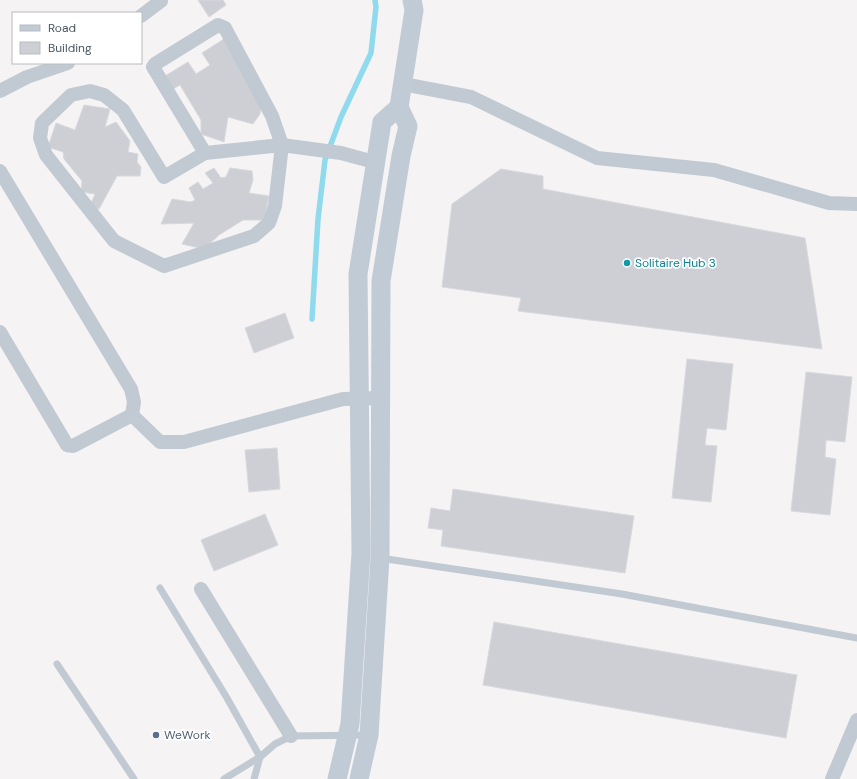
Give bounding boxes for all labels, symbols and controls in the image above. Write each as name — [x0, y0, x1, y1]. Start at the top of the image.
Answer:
legend — [12, 12, 142, 64]
text: Road — [48, 20, 76, 36]
text: Building — [48, 40, 92, 56]
place label: Solitaire Hub 3 — [635, 255, 716, 271]
marker: Solitaire Hub 3 — [622, 258, 632, 268]
place label: WeWork — [164, 727, 210, 743]
marker: WeWork — [151, 730, 161, 740]

